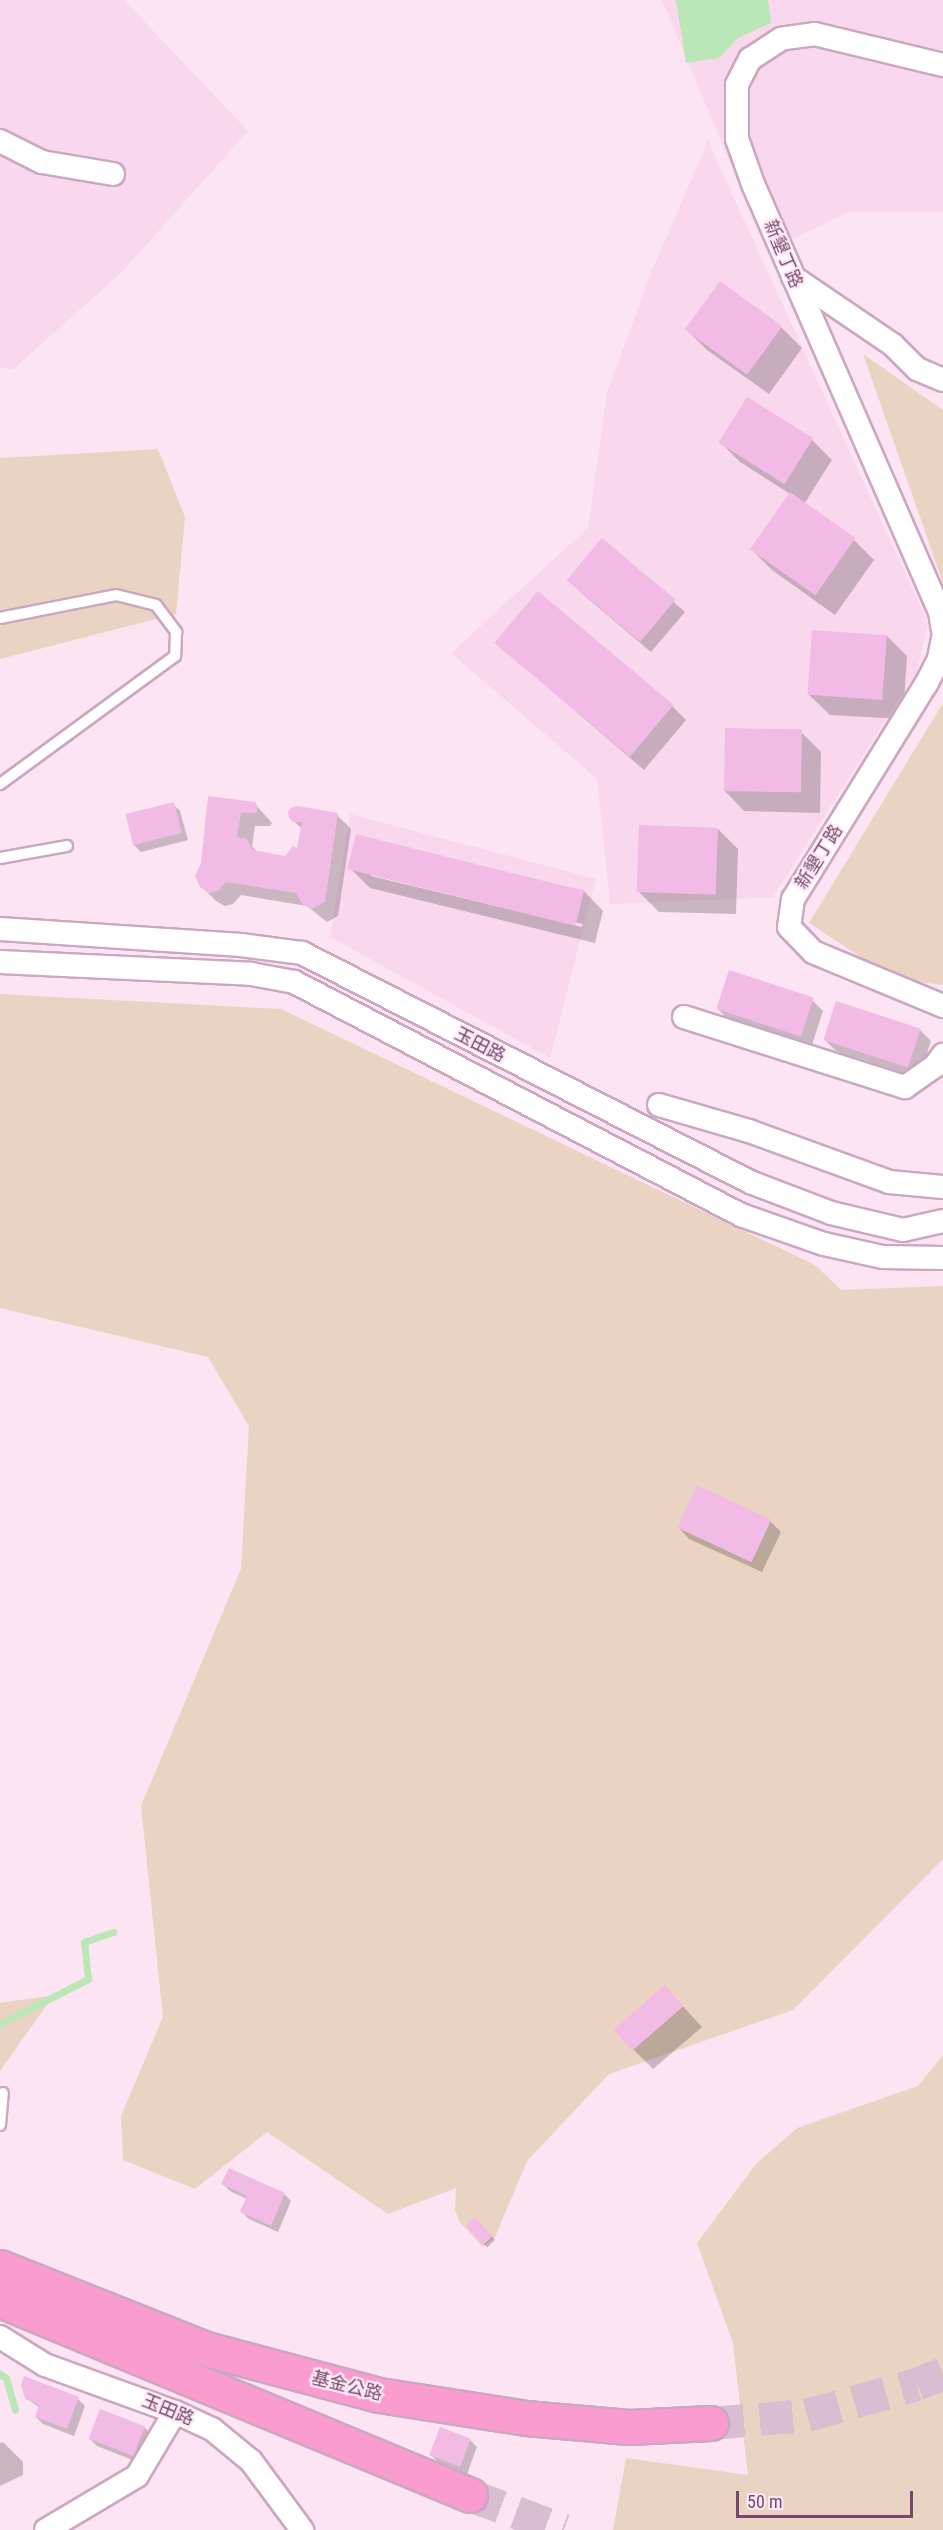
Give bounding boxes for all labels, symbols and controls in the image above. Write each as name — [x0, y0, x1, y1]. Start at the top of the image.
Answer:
street label: 新墾丁路 — [759, 217, 807, 291]
street label: 新墾丁路 — [791, 821, 847, 893]
street label: 玉田路 — [451, 1023, 509, 1067]
street label: 基金公路 — [309, 2367, 385, 2405]
street label: 玉田路 — [139, 2390, 197, 2430]
scale bar — [739, 2479, 916, 2517]
text: 50 m — [747, 2491, 782, 2512]

